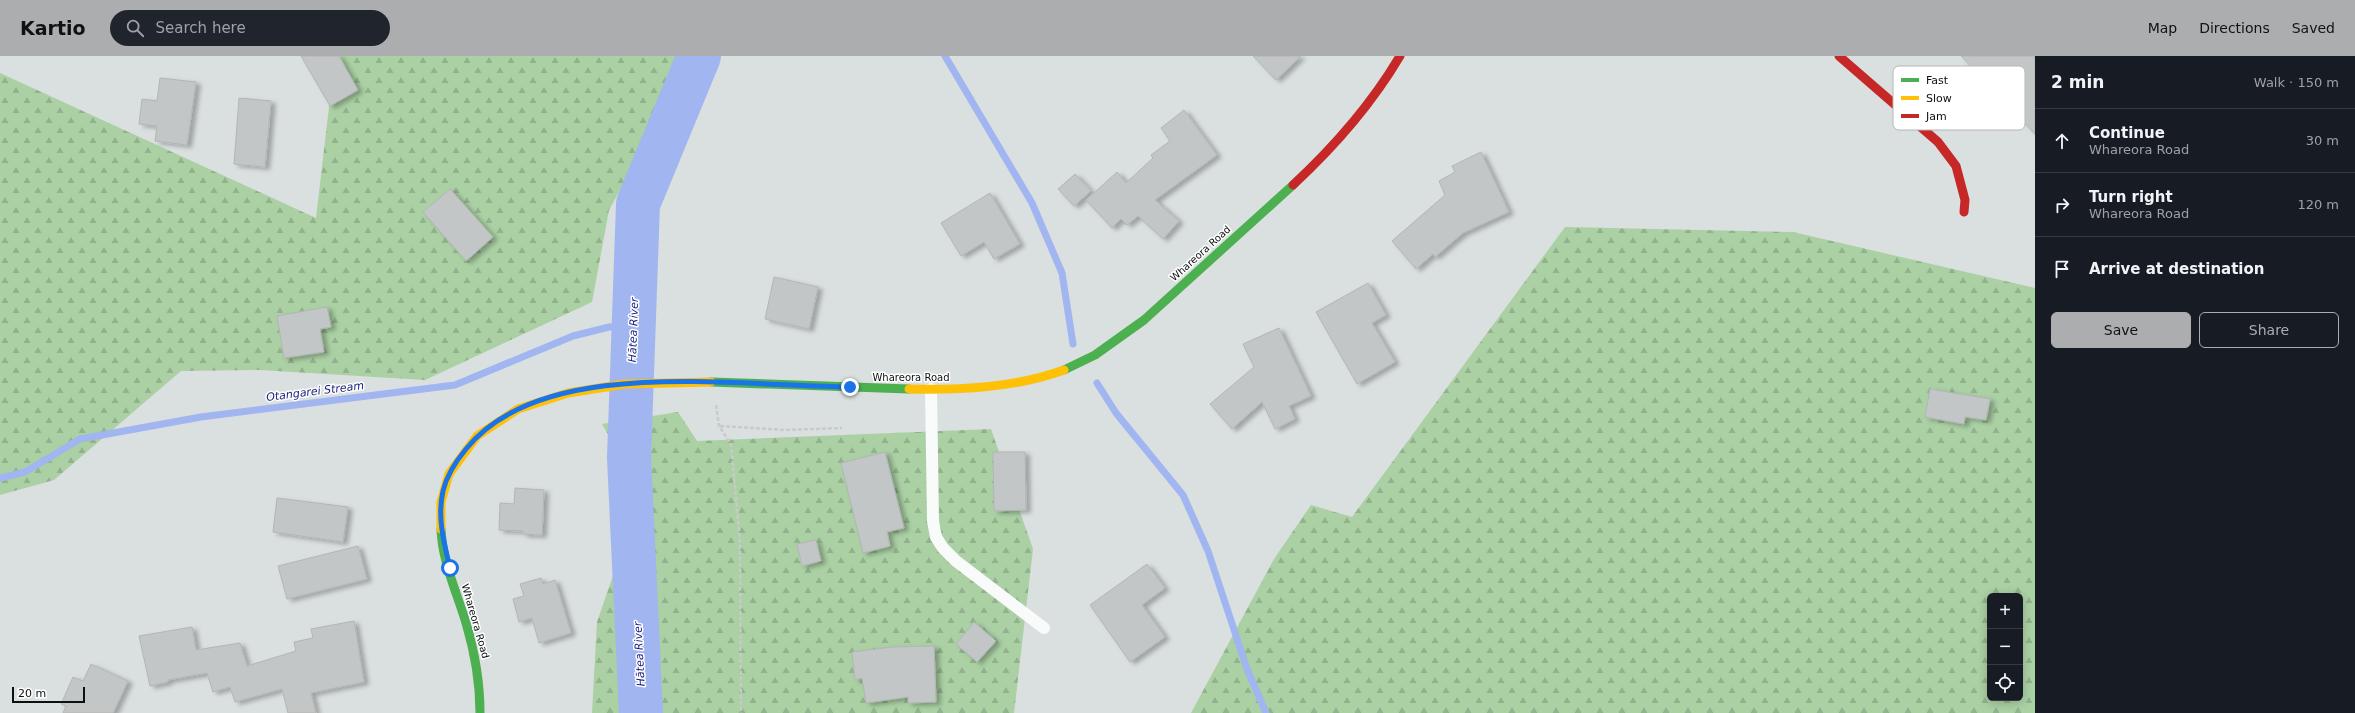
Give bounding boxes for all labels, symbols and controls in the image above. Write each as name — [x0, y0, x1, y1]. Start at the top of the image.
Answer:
search box — [110, 10, 390, 46]
text: Kartio — [20, 17, 86, 39]
icon: search — [124, 17, 146, 39]
text: Search here — [156, 19, 246, 37]
text: Map — [2148, 20, 2177, 36]
text: Directions — [2199, 20, 2270, 36]
text: Saved — [2292, 20, 2335, 36]
legend — [1893, 66, 2025, 130]
text: 2 min — [2051, 72, 2104, 92]
text: Fast — [1926, 74, 1949, 87]
text: Walk · 150 m — [2254, 75, 2339, 90]
text: Slow — [1926, 92, 1952, 105]
text: Jam — [1925, 110, 1947, 123]
text: Continue — [2089, 124, 2165, 142]
icon: ahead — [2051, 130, 2073, 152]
text: 30 m — [2306, 133, 2339, 148]
text: Whareora Road — [2089, 142, 2189, 157]
text: Turn right — [2089, 188, 2173, 206]
icon: right — [2051, 194, 2073, 216]
text: 120 m — [2297, 197, 2339, 212]
text: Whareora Road — [2089, 206, 2189, 221]
street label: Whareora Road — [1168, 224, 1233, 283]
icon: arrive — [2051, 258, 2073, 280]
text: Arrive at destination — [2089, 260, 2264, 278]
water label: Hātea River — [626, 296, 641, 363]
button: Save — [2051, 312, 2191, 348]
button: Share — [2199, 312, 2339, 348]
street label: Whareora Road — [872, 372, 950, 383]
route end — [841, 378, 859, 396]
water label: Otangarei Stream — [265, 379, 365, 404]
route start — [441, 559, 459, 577]
street label: Whareora Road — [460, 583, 491, 660]
map controls — [1987, 593, 2023, 701]
button: + — [1987, 593, 2023, 629]
water label: Hātea River — [631, 620, 648, 687]
button: − — [1987, 629, 2023, 665]
button: locate — [1987, 665, 2023, 701]
scale bar — [12, 685, 85, 704]
text: 20 m — [18, 687, 46, 700]

